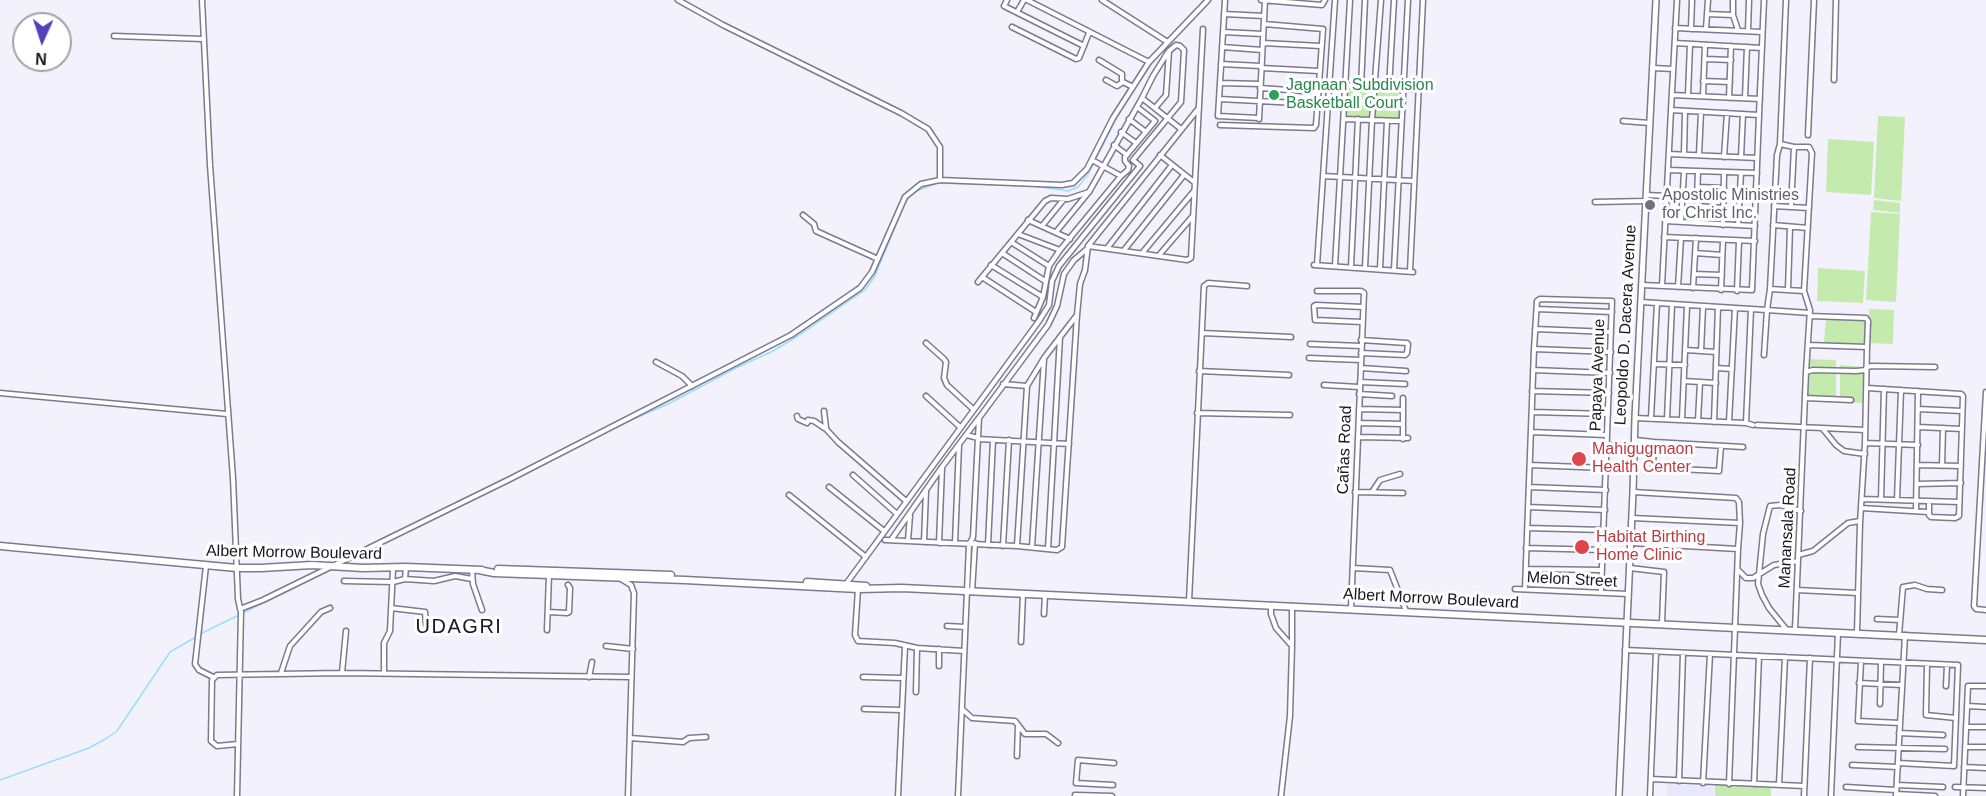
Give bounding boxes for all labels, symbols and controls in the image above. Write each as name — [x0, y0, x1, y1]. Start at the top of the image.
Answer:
north arrow — [12, 12, 72, 72]
text: N — [35, 50, 47, 67]
place label: Jagnaan Subdivision Basketball Court — [1286, 76, 1434, 114]
marker: Jagnaan Subdivision Basketball Court — [1267, 88, 1281, 102]
place label: Apostolic Ministries for Christ Inc. — [1662, 186, 1799, 224]
marker: Apostolic Ministries for Christ Inc. — [1643, 198, 1657, 212]
street label: Leopoldo D. Dacera Avenue — [1611, 224, 1641, 426]
street label: Papaya Avenue — [1586, 318, 1610, 432]
street label: Cañas Road — [1334, 405, 1356, 495]
place label: Mahigugmaon Health Center — [1592, 440, 1693, 478]
marker: Mahigugmaon Health Center — [1570, 450, 1588, 468]
street label: Manansala Road — [1775, 467, 1801, 589]
place label: Habitat Birthing Home Clinic — [1596, 528, 1705, 566]
marker: Habitat Birthing Home Clinic — [1573, 538, 1591, 556]
street label: Albert Morrow Boulevard — [206, 542, 382, 564]
street label: Melon Street — [1526, 568, 1618, 592]
street label: Albert Morrow Boulevard — [1343, 585, 1519, 613]
district label: UDAGRI — [416, 615, 502, 639]

